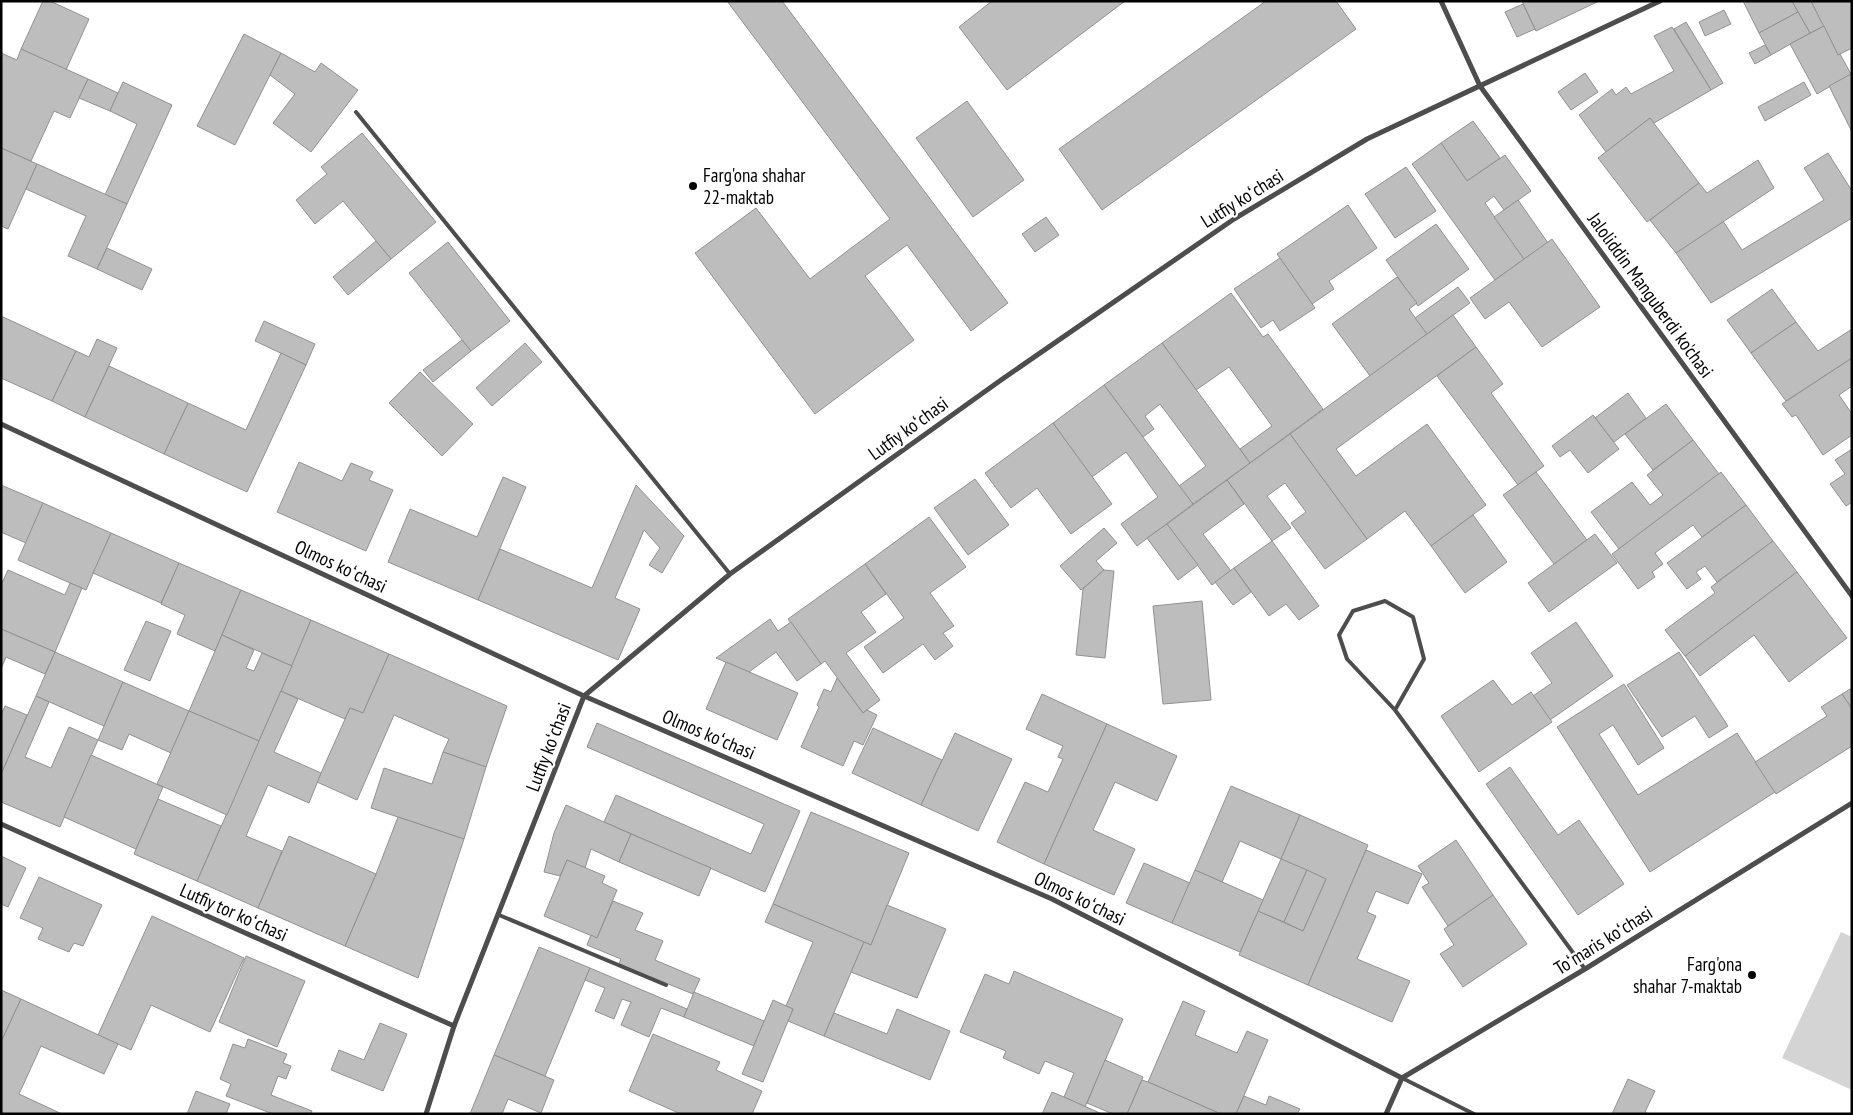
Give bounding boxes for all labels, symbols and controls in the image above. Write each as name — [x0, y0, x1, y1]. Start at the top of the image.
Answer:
place label: Farg'ona shahar 22-maktab — [703, 163, 806, 209]
street label: Lutfiy koʻchasi — [1196, 163, 1288, 233]
marker: Farg'ona shahar 22-maktab — [687, 180, 699, 192]
street label: Jaloliddin Manguberdi ko'chasi — [1582, 207, 1719, 382]
street label: Lutfiy koʻchasi — [863, 391, 953, 465]
street label: Olmos koʻchasi — [291, 534, 391, 598]
street label: Lutfiy koʻchasi — [520, 699, 576, 795]
street label: Olmos koʻchasi — [659, 704, 759, 764]
street label: Olmos koʻchasi — [1030, 866, 1130, 930]
street label: Lutfiy tor koʻchasi — [176, 878, 292, 946]
street label: Toʻmaris koʻchasi — [1549, 900, 1657, 980]
place label: Farg'ona shahar 7-maktab — [1633, 952, 1742, 998]
marker: Farg'ona shahar 7-maktab — [1746, 969, 1758, 981]

